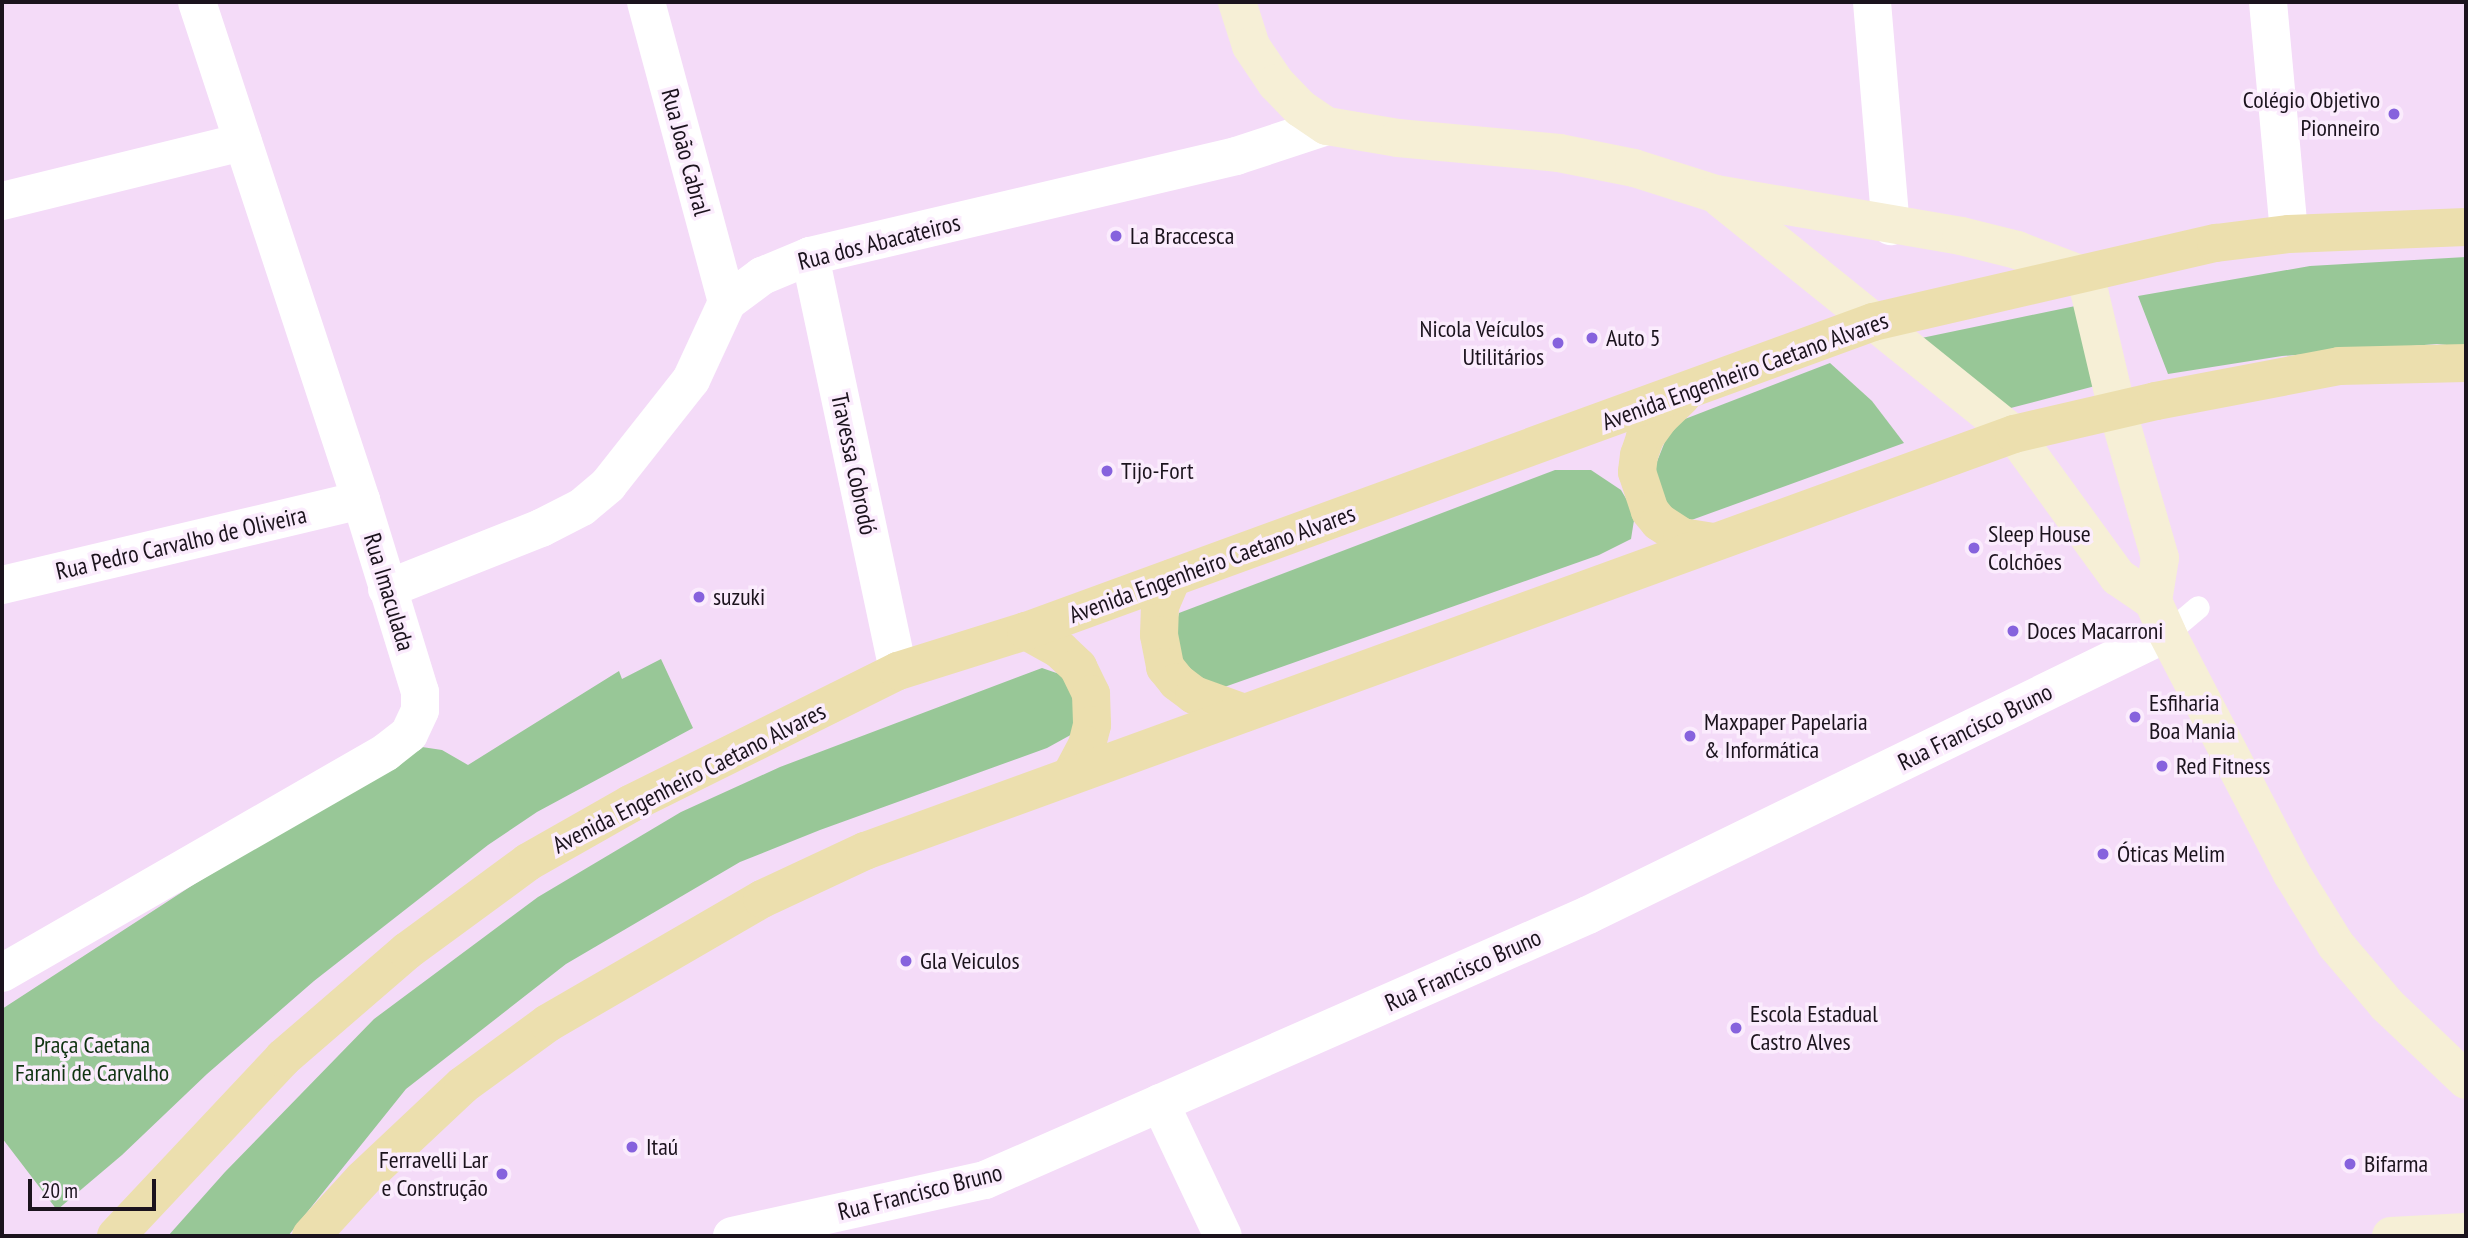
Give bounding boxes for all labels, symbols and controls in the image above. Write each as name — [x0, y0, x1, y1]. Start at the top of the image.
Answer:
street label: Rua João Cabral — [655, 85, 717, 219]
place label: Colégio Objetivo Pionneiro — [2243, 86, 2380, 142]
marker: Colégio Objetivo Pionneiro — [2386, 106, 2402, 122]
street label: Rua dos Abacateiros — [795, 208, 963, 276]
place label: La Braccesca — [1130, 222, 1234, 250]
marker: La Braccesca — [1108, 228, 1124, 244]
street label: Avenida Engenheiro Caetano Alvares — [1598, 306, 1892, 436]
place label: Nicola Veículos Utilitários — [1419, 315, 1544, 371]
place label: Auto 5 — [1606, 324, 1660, 352]
marker: Auto 5 — [1584, 330, 1600, 346]
marker: Nicola Veículos Utilitários — [1550, 335, 1566, 351]
street label: Travessa Cobrodó — [825, 391, 883, 537]
place label: Tijo-Fort — [1121, 457, 1193, 485]
marker: Tijo-Fort — [1099, 463, 1115, 479]
street label: Avenida Engenheiro Caetano Alvares — [1065, 499, 1359, 629]
street label: Rua Pedro Carvalho de Oliveira — [53, 500, 309, 586]
place label: Sleep House Colchões — [1988, 520, 2091, 576]
street label: Rua Imaculada — [357, 530, 421, 654]
marker: Sleep House Colchões — [1966, 540, 1982, 556]
place label: suzuki — [713, 583, 765, 611]
marker: suzuki — [691, 589, 707, 605]
place label: Doces Macarroni — [2027, 617, 2164, 645]
marker: Doces Macarroni — [2005, 623, 2021, 639]
street label: Rua Francisco Bruno — [1893, 677, 2057, 777]
place label: Esfiharia Boa Mania — [2149, 689, 2236, 745]
street label: Avenida Engenheiro Caetano Alvares — [548, 696, 830, 860]
place label: Maxpaper Papelaria & Informática — [1704, 708, 1868, 764]
marker: Esfiharia Boa Mania — [2127, 709, 2143, 725]
marker: Maxpaper Papelaria & Informática — [1682, 728, 1698, 744]
place label: Red Fitness — [2176, 752, 2270, 780]
marker: Red Fitness — [2154, 758, 2170, 774]
place label: Óticas Melim — [2117, 840, 2225, 868]
marker: Óticas Melim — [2095, 846, 2111, 862]
street label: Rua Francisco Bruno — [1380, 923, 1546, 1017]
place label: Gla Veiculos — [920, 947, 1020, 975]
marker: Gla Veiculos — [898, 953, 914, 969]
place label: Escola Estadual Castro Alves — [1750, 1000, 1878, 1056]
marker: Escola Estadual Castro Alves — [1728, 1020, 1744, 1036]
park label: Praça Caetana Farani de Carvalho — [15, 1031, 169, 1087]
place label: Itaú — [646, 1133, 678, 1161]
marker: Itaú — [624, 1139, 640, 1155]
place label: Ferravelli Lar e Construção — [379, 1146, 488, 1202]
place label: Bifarma — [2364, 1150, 2428, 1178]
marker: Bifarma — [2342, 1156, 2358, 1172]
street label: Rua Francisco Bruno — [835, 1158, 1005, 1226]
scale bar — [32, 1164, 159, 1208]
marker: Ferravelli Lar e Construção — [494, 1166, 510, 1182]
text: 20 m — [41, 1177, 78, 1204]

